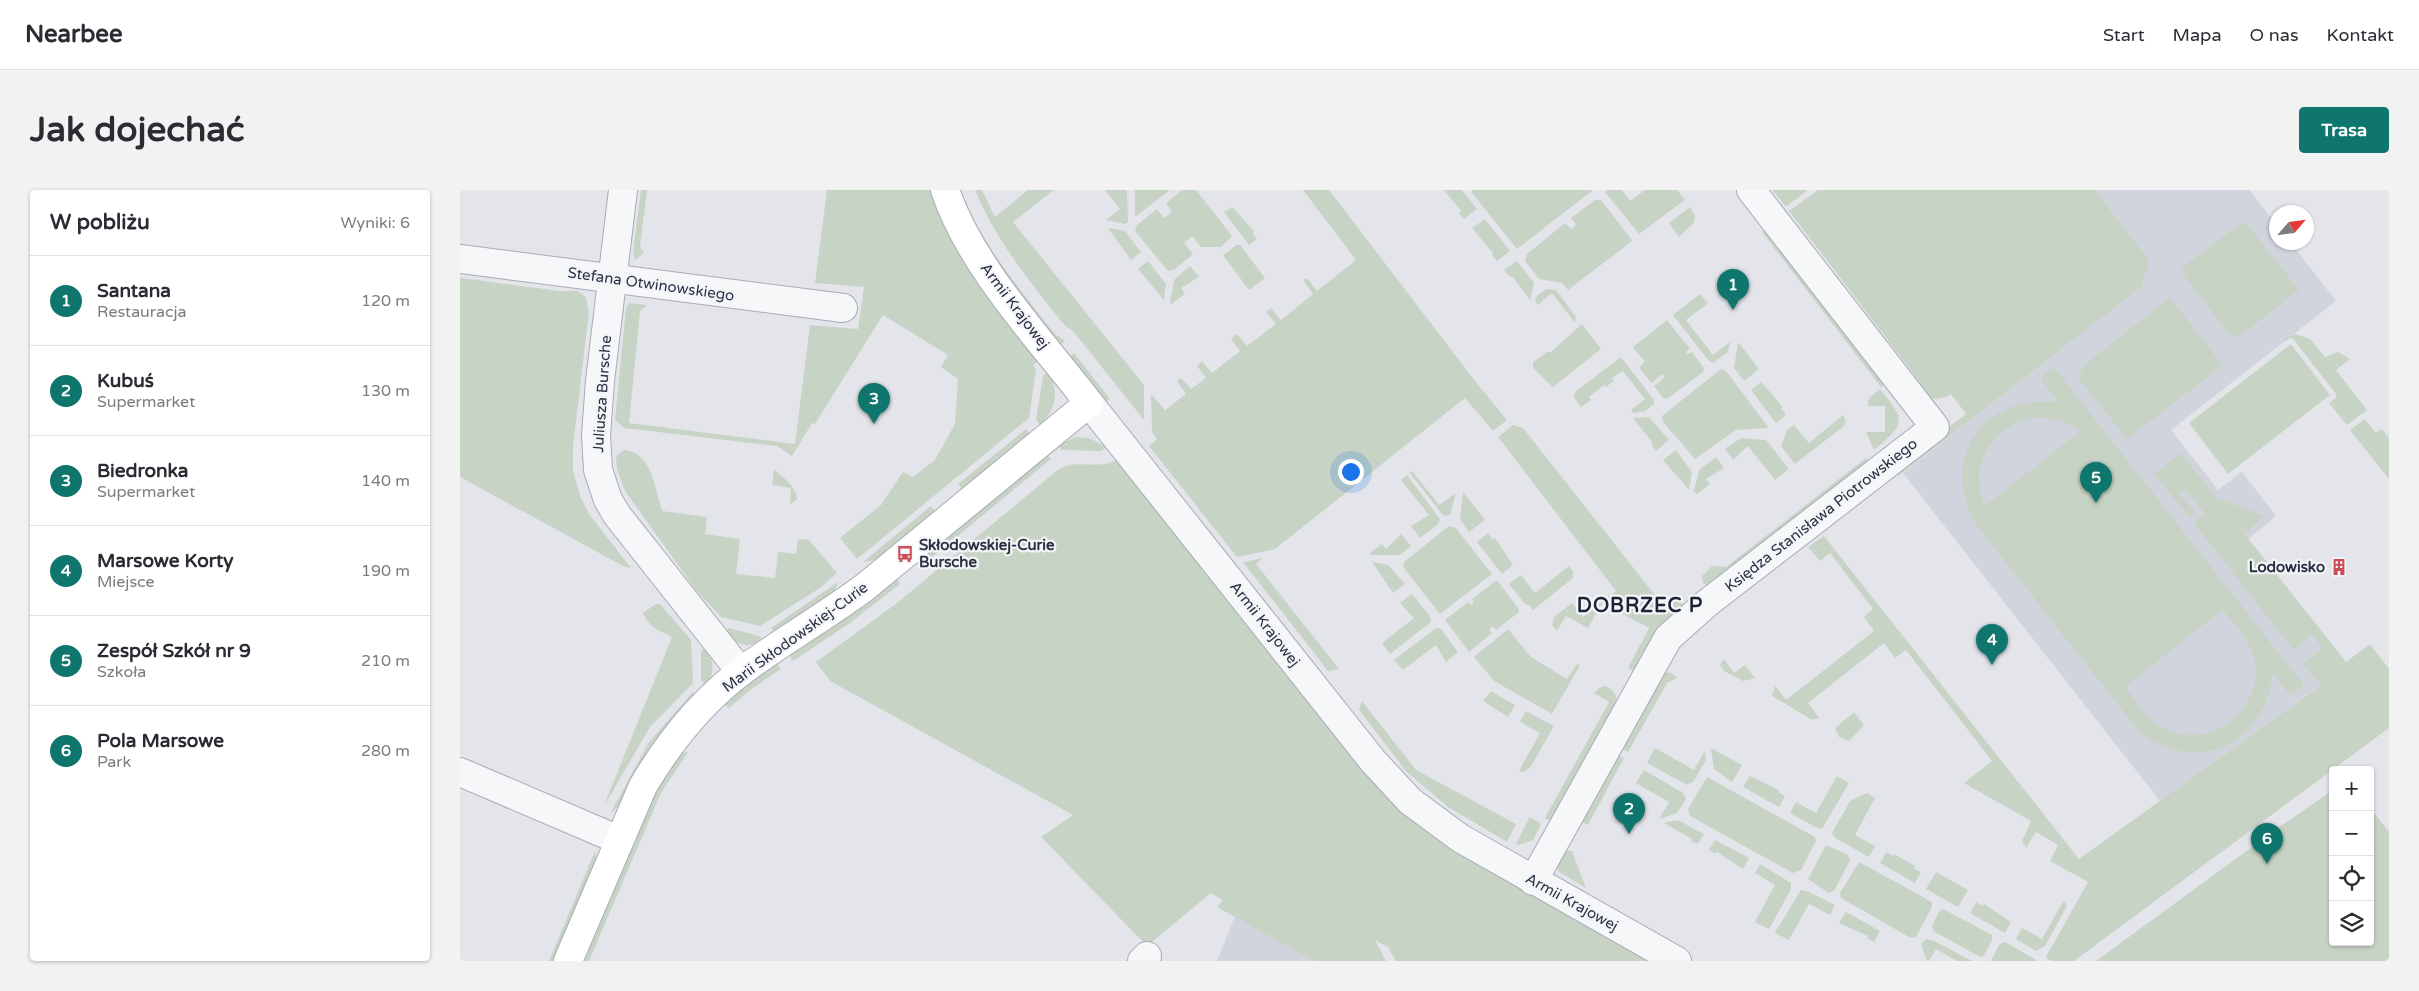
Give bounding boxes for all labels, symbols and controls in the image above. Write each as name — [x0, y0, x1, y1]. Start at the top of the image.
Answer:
text: Nearbee — [25, 20, 123, 49]
text: Start — [2103, 24, 2145, 46]
text: Mapa — [2173, 24, 2222, 46]
text: O nas — [2250, 24, 2299, 46]
text: Kontakt — [2327, 24, 2394, 46]
button: Trasa — [2299, 107, 2389, 153]
text: Jak dojechać — [30, 109, 245, 151]
north arrow — [2269, 205, 2314, 250]
text: W pobliżu — [50, 210, 150, 235]
text: Wyniki: 6 — [341, 213, 410, 233]
street label: Armii Krajowej — [977, 259, 1053, 353]
street label: Stefana Otwinowskiego — [567, 263, 735, 305]
pin: 1 — [1717, 269, 1749, 310]
text: Santana — [97, 280, 171, 302]
text: 1 — [61, 291, 71, 311]
text: 120 m — [361, 291, 410, 311]
text: Restauracja — [97, 302, 187, 322]
street label: Juliusza Bursche — [589, 335, 615, 453]
text: Kubuś — [97, 370, 154, 392]
text: 2 — [61, 381, 71, 401]
text: 130 m — [361, 381, 410, 401]
pin: 3 — [858, 383, 890, 424]
text: Supermarket — [97, 392, 195, 412]
street label: Księdza Stanisława Piotrowskiego — [1721, 434, 1921, 596]
your location — [1338, 459, 1364, 485]
text: Biedronka — [97, 460, 188, 482]
pin: 5 — [2080, 462, 2112, 503]
text: 3 — [61, 471, 71, 491]
text: 140 m — [361, 471, 410, 491]
text: Supermarket — [97, 482, 195, 502]
place label: Skłodowskiej-Curie Bursche — [919, 536, 1055, 571]
bus stop icon: Skłodowskiej-Curie Bursche — [895, 544, 915, 564]
text: Marsowe Korty — [97, 550, 233, 572]
building icon: Lodowisko — [2329, 557, 2349, 577]
place label: Lodowisko — [2249, 558, 2325, 576]
text: 4 — [61, 561, 71, 581]
text: 190 m — [361, 561, 410, 581]
text: Miejsce — [97, 572, 155, 592]
street label: Marii Skłodowskiej-Curie — [719, 578, 871, 696]
street label: Armii Krajowej — [1226, 578, 1304, 670]
district label: DOBRZEC P — [1577, 594, 1703, 618]
pin: 4 — [1976, 624, 2008, 665]
text: Zespół Szkół nr 9 — [97, 640, 251, 662]
text: 5 — [61, 651, 71, 671]
text: 210 m — [361, 651, 410, 671]
text: Szkoła — [97, 662, 146, 682]
text: Pola Marsowe — [97, 730, 224, 752]
text: 6 — [61, 741, 71, 761]
text: 280 m — [361, 741, 410, 761]
text: Park — [97, 752, 131, 772]
map controls — [2329, 766, 2374, 946]
button: + — [2329, 766, 2374, 811]
pin: 2 — [1613, 793, 1645, 834]
button: − — [2329, 811, 2374, 856]
pin: 6 — [2251, 823, 2283, 864]
button: locate — [2329, 856, 2374, 901]
street label: Armii Krajowej — [1523, 869, 1621, 935]
button: layers — [2329, 901, 2374, 946]

